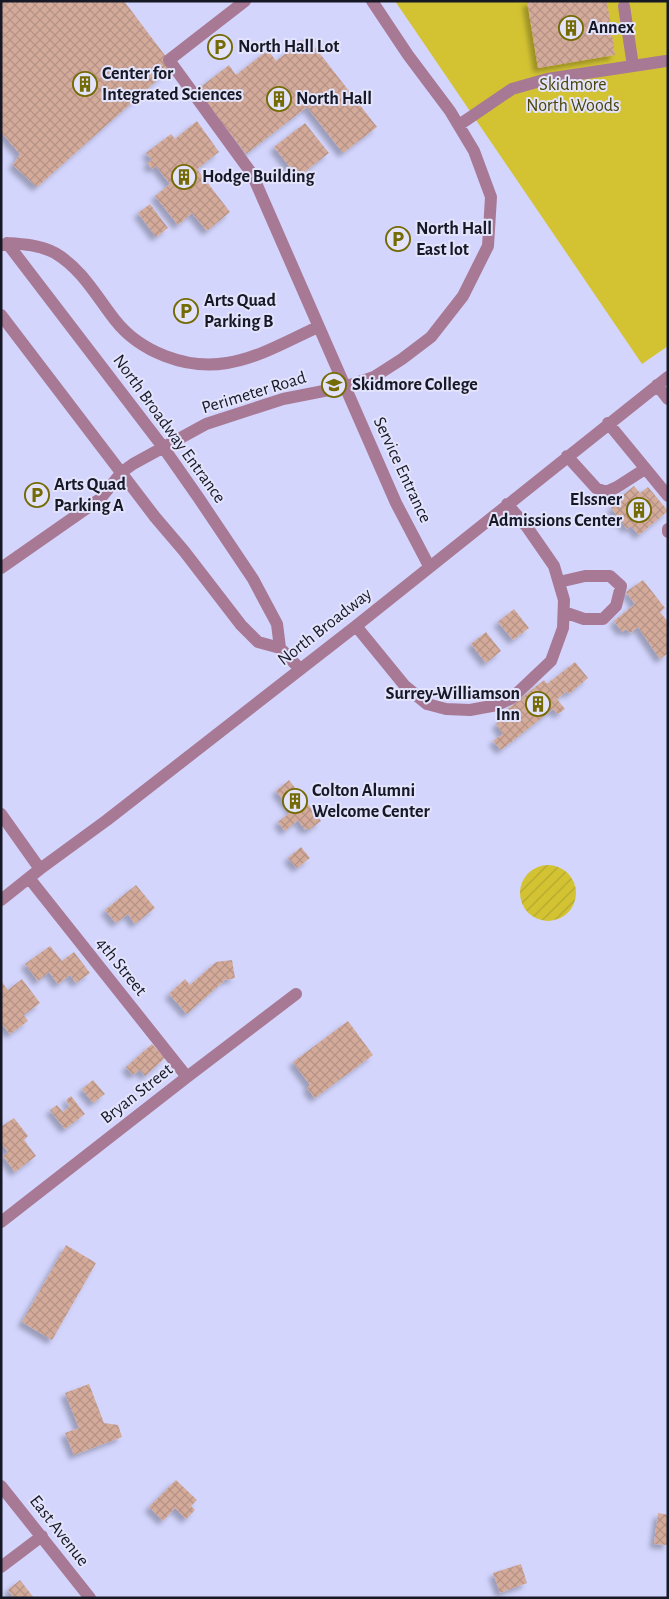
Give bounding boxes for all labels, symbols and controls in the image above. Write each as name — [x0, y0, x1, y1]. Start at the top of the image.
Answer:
building icon: Annex — [558, 15, 584, 41]
place label: Annex — [588, 19, 635, 37]
parking icon: North Hall Lot — [207, 34, 233, 60]
place label: North Hall Lot — [238, 38, 339, 56]
place label: Center for Integrated Sciences — [102, 65, 242, 104]
building icon: Center for Integrated Sciences — [72, 71, 98, 97]
park label: Skidmore North Woods — [526, 76, 620, 115]
building icon: North Hall — [266, 86, 292, 112]
place label: North Hall — [296, 90, 372, 108]
building icon: Hodge Building — [171, 164, 197, 190]
place label: Hodge Building — [202, 168, 316, 186]
place label: North Hall East lot — [416, 220, 492, 259]
parking icon: North Hall East lot — [385, 226, 411, 252]
place label: Arts Quad Parking B — [204, 292, 276, 331]
parking icon: Arts Quad Parking B — [173, 298, 199, 324]
street label: North Broadway Entrance — [109, 351, 229, 507]
street label: Perimeter Road — [200, 369, 308, 417]
school or university icon: Skidmore College — [321, 372, 347, 398]
place label: Skidmore College — [352, 376, 478, 394]
street label: Service Entrance — [370, 414, 434, 526]
place label: Arts Quad Parking A — [54, 476, 126, 515]
parking icon: Arts Quad Parking A — [24, 482, 50, 508]
place label: Elssner Admissions Center — [489, 491, 623, 530]
building icon: Elssner Admissions Center — [626, 497, 652, 523]
street label: North Broadway — [275, 585, 376, 669]
place label: Surrey-Williamson Inn — [386, 685, 520, 724]
building icon: Surrey-Williamson Inn — [525, 691, 551, 717]
place label: Colton Alumni Welcome Center — [312, 782, 431, 821]
building icon: Colton Alumni Welcome Center — [282, 788, 308, 814]
street label: 4th Street — [92, 934, 150, 1000]
street label: Bryan Street — [98, 1060, 176, 1127]
street label: East Avenue — [26, 1492, 92, 1570]

